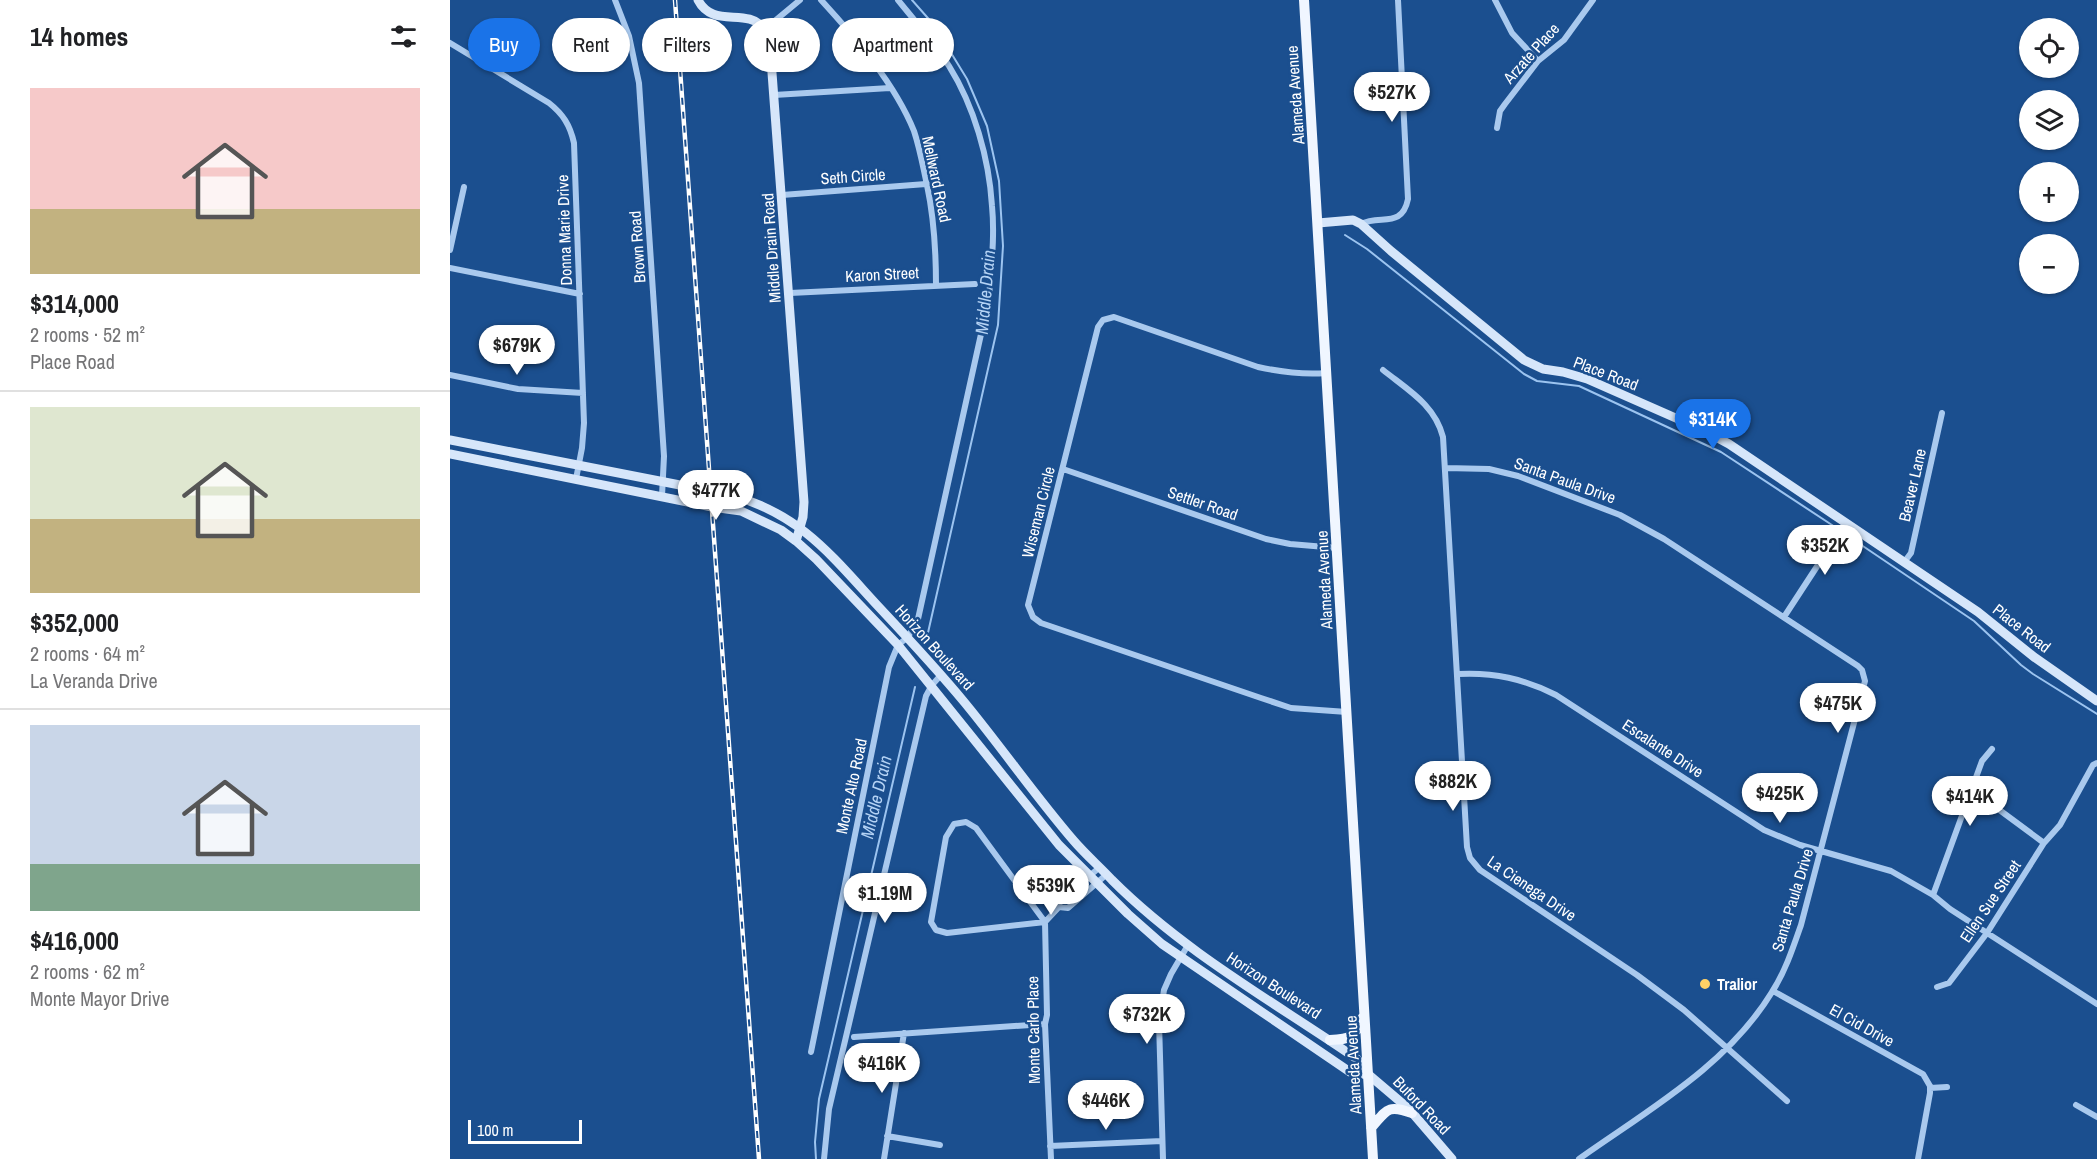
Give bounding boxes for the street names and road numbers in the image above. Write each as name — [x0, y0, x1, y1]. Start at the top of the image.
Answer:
street label: Arzate Place — [1497, 18, 1564, 89]
street label: Alameda Avenue — [1281, 45, 1309, 146]
street label: Mellward Road — [917, 134, 957, 224]
street label: Seth Circle — [820, 163, 886, 189]
street label: Donna Marie Drive — [551, 174, 577, 286]
street label: Middle Drain Road — [756, 192, 786, 304]
street label: Brown Road — [624, 210, 650, 284]
street label: Karon Street — [845, 261, 920, 287]
street label: Place Road — [1570, 351, 1642, 395]
street label: Beaver Lane — [1893, 446, 1931, 524]
street label: Santa Paula Drive — [1511, 451, 1619, 509]
street label: Wiseman Circle — [1016, 464, 1060, 560]
street label: Settler Road — [1165, 481, 1241, 525]
street label: Alameda Avenue — [1310, 530, 1338, 631]
street label: Place Road — [1989, 598, 2055, 658]
street label: Horizon Boulevard — [890, 599, 980, 695]
street label: Escalante Drive — [1618, 714, 1708, 782]
street label: Monte Alto Road — [830, 736, 872, 836]
street label: Santa Paula Drive — [1766, 846, 1818, 954]
street label: La Cienega Drive — [1483, 850, 1581, 926]
street label: Ellen Sue Street — [1954, 855, 2026, 946]
street label: Horizon Boulevard — [1222, 946, 1326, 1024]
street label: Monte Carlo Place — [1021, 976, 1045, 1084]
street label: El Cid Drive — [1826, 998, 1898, 1052]
street label: Alameda Avenue — [1339, 1015, 1367, 1116]
street label: Buford Road — [1388, 1071, 1456, 1139]

